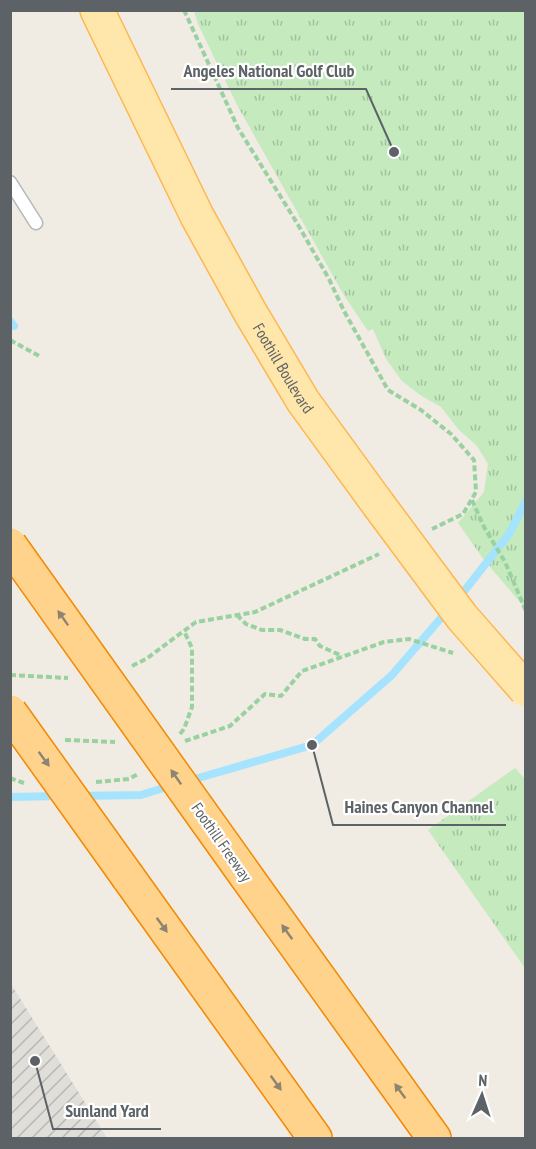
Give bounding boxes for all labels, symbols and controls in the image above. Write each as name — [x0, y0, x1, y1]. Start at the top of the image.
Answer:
callout: Angeles National Golf Club — [171, 53, 366, 89]
text: Angeles National Golf Club — [183, 59, 355, 82]
street label: Foothill Boulevard — [249, 319, 319, 417]
one-way arrow — [57, 611, 69, 627]
one-way arrow — [38, 752, 50, 767]
one-way arrow — [170, 770, 182, 786]
callout: Haines Canyon Channel — [333, 789, 506, 825]
text: Haines Canyon Channel — [345, 795, 494, 818]
street label: Foothill Freeway — [187, 799, 257, 885]
one-way arrow — [156, 917, 168, 932]
one-way arrow — [281, 925, 293, 940]
north arrow — [452, 1065, 512, 1125]
text: N — [478, 1070, 488, 1090]
one-way arrow — [270, 1075, 282, 1091]
one-way arrow — [394, 1083, 406, 1099]
callout: Sunland Yard — [53, 1093, 161, 1129]
text: Sunland Yard — [65, 1099, 149, 1122]

